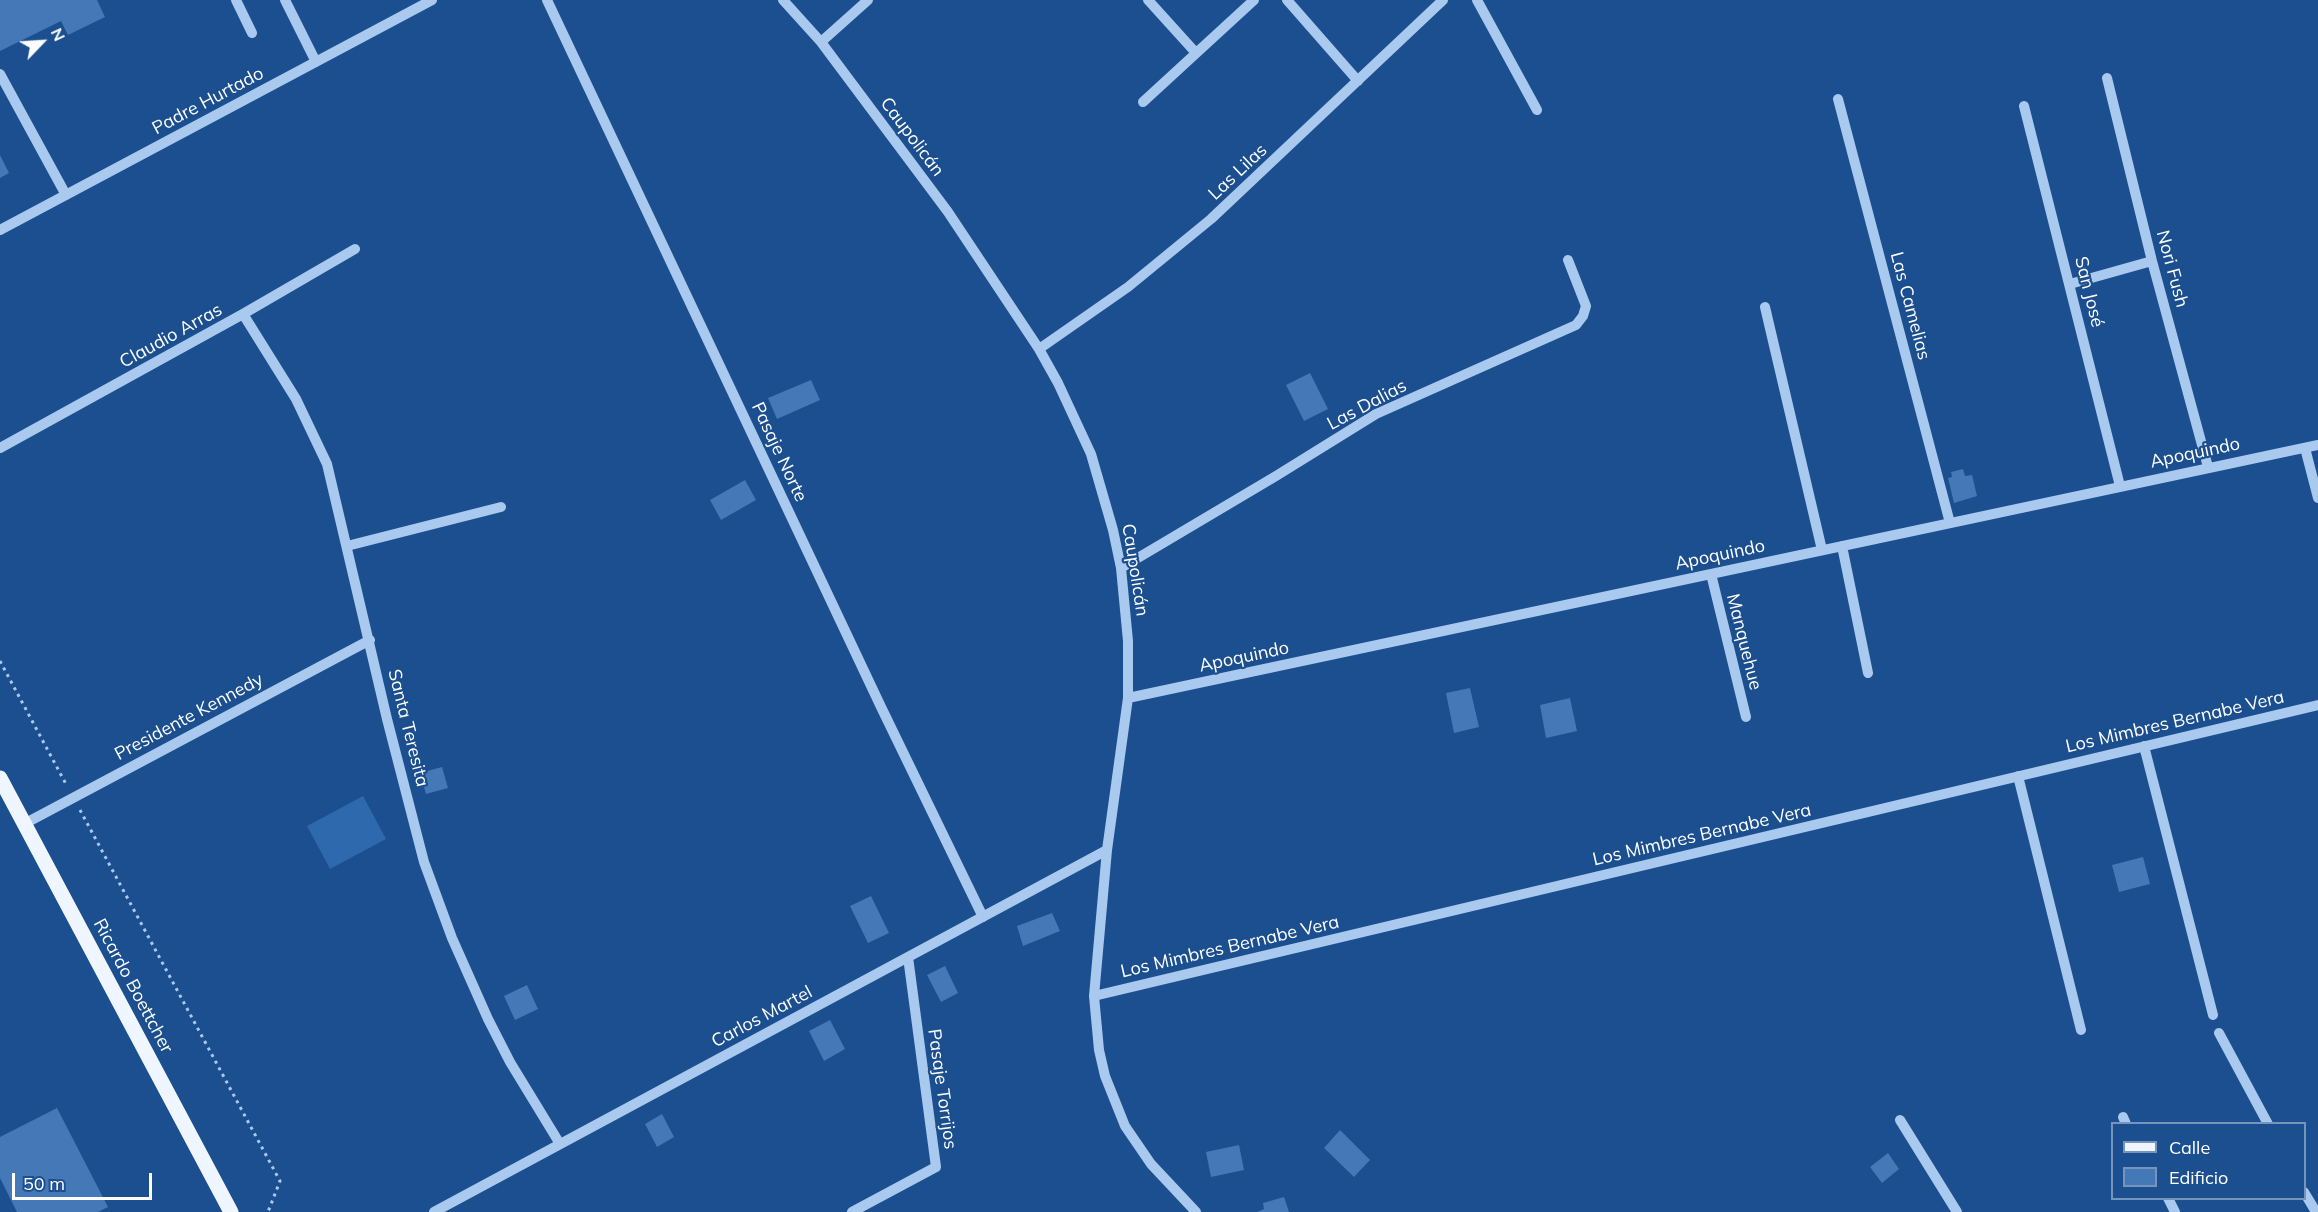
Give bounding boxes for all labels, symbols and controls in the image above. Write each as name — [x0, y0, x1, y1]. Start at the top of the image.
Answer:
north arrow — [12, 12, 72, 72]
text: N — [47, 25, 70, 44]
street label: Padre Hurtado — [149, 63, 267, 139]
street label: Caupolicán — [875, 93, 949, 181]
street label: Las Lilas — [1204, 139, 1272, 205]
street label: Nori Fush — [2151, 228, 2193, 310]
street label: Las Camelias — [1885, 250, 1935, 362]
street label: San José — [2070, 254, 2108, 330]
street label: Claudio Arras — [116, 299, 226, 373]
street label: Las Dalias — [1324, 375, 1410, 435]
street label: Pasaje Norte — [747, 399, 811, 505]
street label: Apoquindo — [2148, 433, 2242, 473]
street label: Caupolicán — [1117, 522, 1153, 618]
street label: Apoquindo — [1673, 535, 1767, 575]
street label: Manquehue — [1722, 592, 1766, 692]
street label: Apoquindo — [1197, 637, 1291, 677]
street label: Santa Teresita — [383, 667, 433, 789]
street label: Presidente Kennedy — [111, 669, 267, 765]
street label: Los Mimbres Bernabe Vera — [2064, 686, 2286, 758]
street label: Los Mimbres Bernabe Vera — [1591, 799, 1813, 871]
street label: Los Mimbres Bernabe Vera — [1119, 911, 1341, 983]
street label: Ricardo Boettcher — [89, 915, 177, 1057]
street label: Carlos Martel — [708, 981, 816, 1053]
street label: Pasaje Torrijos — [923, 1027, 961, 1151]
legend — [2111, 1122, 2306, 1200]
text: Calle — [2169, 1136, 2210, 1159]
scale bar — [15, 1161, 154, 1199]
text: Edificio — [2169, 1166, 2228, 1189]
text: 50 m — [23, 1172, 65, 1195]

